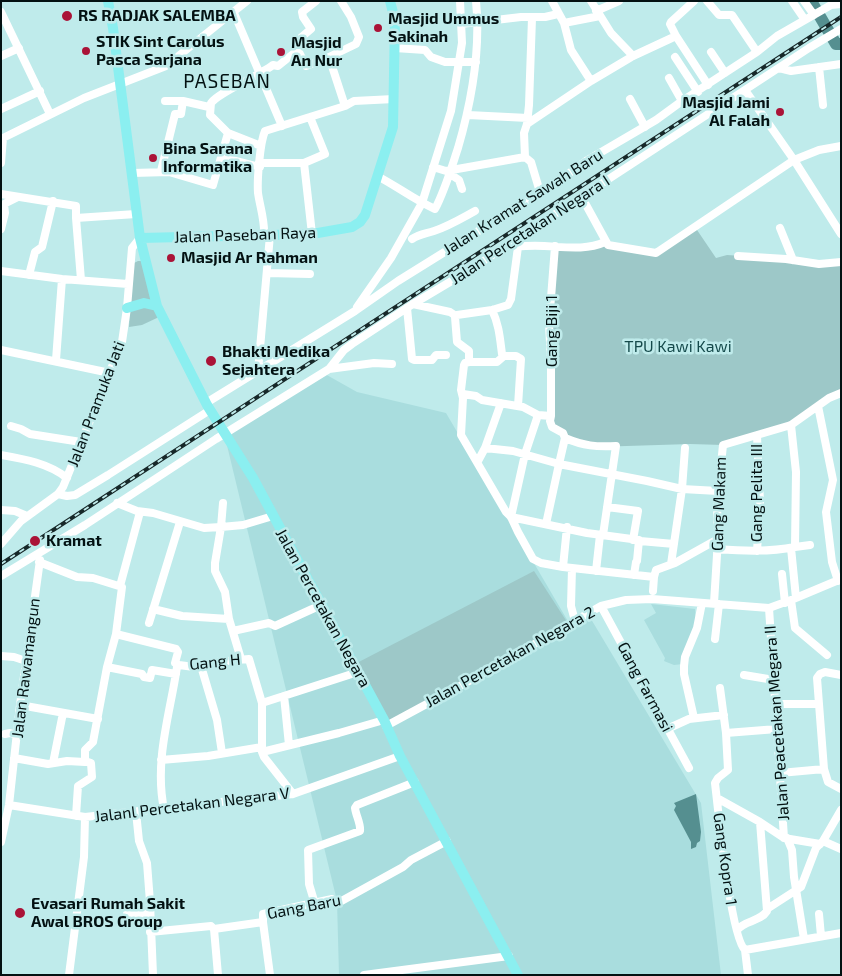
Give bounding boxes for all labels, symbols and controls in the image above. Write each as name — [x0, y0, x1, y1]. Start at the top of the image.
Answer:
place label: RS RADJAK SALEMBA — [78, 6, 236, 26]
marker: RS RADJAK SALEMBA — [60, 9, 74, 23]
place label: Masjid Ummus Sakinah — [388, 9, 499, 47]
marker: Masjid Ummus Sakinah — [372, 22, 384, 34]
place label: STIK Sint Carolus Pasca Sarjana — [96, 32, 225, 70]
place label: Masjid An Nur — [291, 33, 342, 71]
marker: STIK Sint Carolus Pasca Sarjana — [80, 45, 92, 57]
marker: Masjid An Nur — [275, 46, 287, 58]
district label: PASEBAN — [182, 71, 272, 93]
place label: Masjid Jami Al Falah — [682, 93, 770, 131]
marker: Masjid Jami Al Falah — [774, 106, 786, 118]
place label: Bina Sarana Informatika — [163, 139, 253, 177]
street label: Jalan Kramat Sawah Baru — [440, 145, 606, 259]
marker: Bina Sarana Informatika — [147, 152, 159, 164]
street label: Jalan Percetakan Negara I — [447, 171, 613, 289]
street label: Jalan Paseban Raya — [174, 223, 316, 247]
place label: Masjid Ar Rahman — [181, 248, 318, 268]
marker: Masjid Ar Rahman — [165, 252, 177, 264]
street label: Gang Biji 1 — [542, 295, 562, 367]
park label: TPU Kawi Kawi — [624, 337, 732, 357]
street label: Jalan Pramuka Jati — [63, 338, 129, 470]
place label: Bhakti Medika Sejahtera — [222, 342, 330, 380]
marker: Bhakti Medika Sejahtera — [204, 354, 218, 368]
street label: Gang Pelita III — [747, 444, 767, 542]
street label: Gang Makam — [708, 457, 730, 551]
street label: Jalan Percetakan Negara — [271, 525, 375, 691]
place label: Kramat — [46, 531, 102, 551]
marker: Kramat — [28, 534, 42, 548]
street label: Jalan Rawamangun — [8, 597, 44, 739]
street label: Jalan Percetakan Negara 2 — [422, 602, 598, 712]
street label: Jalan Peacetakan Megara II — [761, 625, 793, 821]
street label: Gang Farmasi — [613, 639, 677, 735]
street label: Gang H — [188, 650, 242, 674]
street label: Jalanl Percetakan Negara V — [93, 783, 291, 827]
street label: Gang Kopra 1 — [709, 811, 741, 907]
street label: Gang Baru — [265, 890, 343, 924]
place label: Evasari Rumah Sakit Awal BROS Group — [31, 894, 185, 932]
marker: Evasari Rumah Sakit Awal BROS Group — [13, 906, 27, 920]

